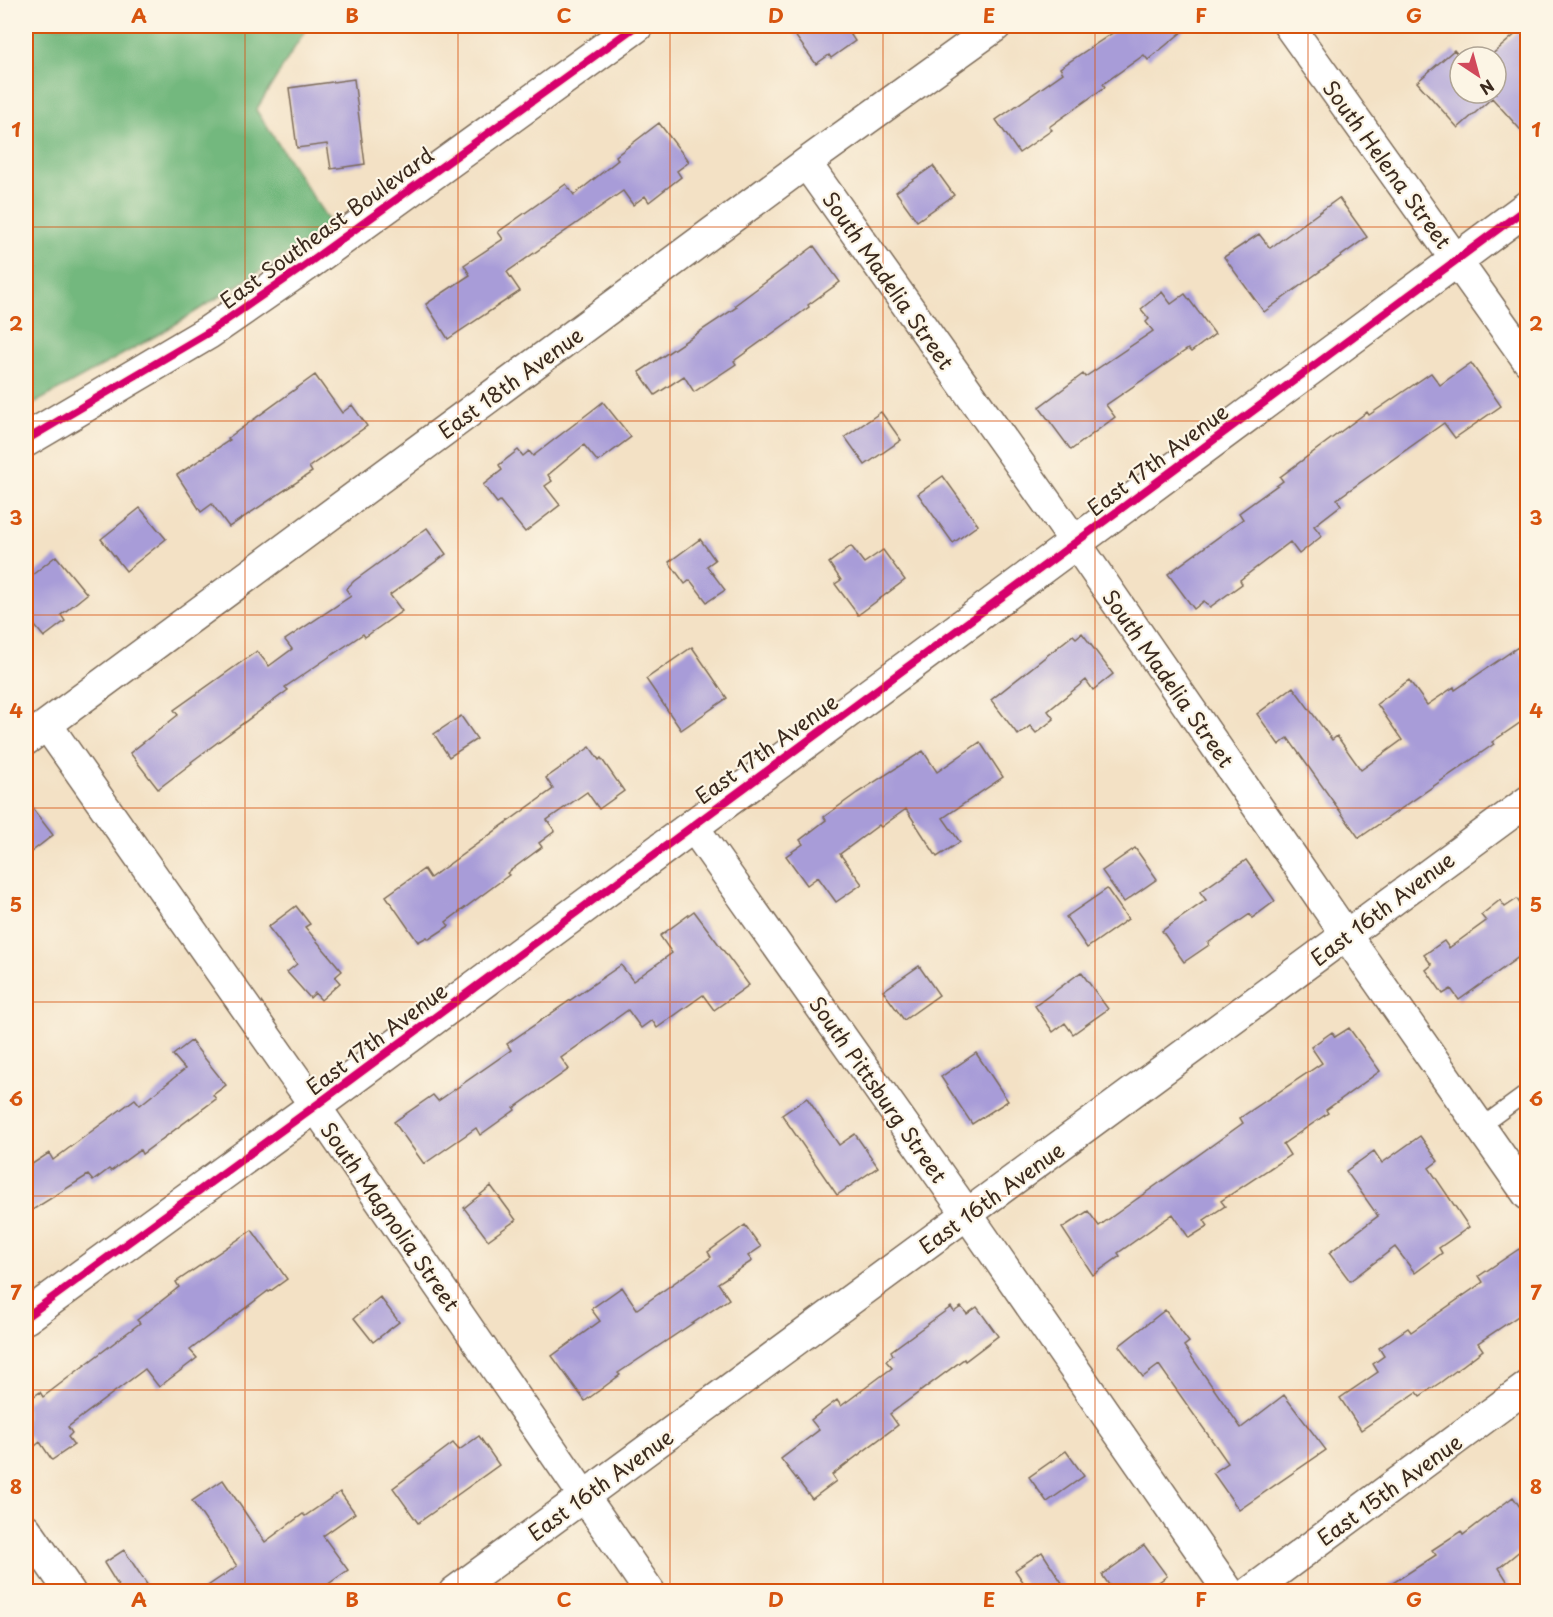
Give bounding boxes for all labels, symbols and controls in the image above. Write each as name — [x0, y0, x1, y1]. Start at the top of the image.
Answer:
text: A — [131, 0, 147, 30]
text: B — [345, 0, 359, 30]
text: C — [556, 0, 572, 30]
text: D — [768, 0, 784, 30]
text: E — [983, 0, 995, 30]
text: F — [1195, 0, 1207, 30]
text: G — [1406, 0, 1422, 30]
north arrow — [1448, 45, 1508, 105]
street label: South Helena Street — [1316, 73, 1460, 255]
text: N — [1475, 75, 1500, 101]
text: 1 — [11, 114, 21, 144]
text: 1 — [1531, 114, 1541, 144]
street label: East Southeast Boulevard — [213, 138, 440, 316]
street label: South Madelia Street — [815, 184, 963, 376]
text: 2 — [9, 308, 23, 338]
text: 2 — [1529, 308, 1543, 338]
street label: East 18th Avenue — [431, 318, 589, 446]
street label: East 17th Avenue — [1080, 395, 1234, 523]
text: 3 — [9, 502, 23, 532]
text: 3 — [1529, 502, 1543, 532]
street label: South Madelia Street — [1095, 582, 1243, 774]
street label: East 17th Avenue — [688, 685, 844, 811]
text: 4 — [9, 695, 23, 725]
text: 4 — [1529, 695, 1543, 725]
street label: East 16th Avenue — [1303, 843, 1461, 973]
text: 5 — [10, 889, 22, 919]
text: 5 — [1530, 889, 1542, 919]
street label: East 17th Avenue — [299, 974, 453, 1102]
street label: South Pittsburg Street — [802, 989, 956, 1189]
text: 6 — [9, 1083, 23, 1113]
text: 6 — [1529, 1083, 1543, 1113]
street label: South Magnolia Street — [313, 1115, 469, 1317]
street label: East 16th Avenue — [912, 1133, 1070, 1261]
text: 7 — [10, 1277, 22, 1307]
text: 7 — [1530, 1277, 1542, 1307]
street label: East 16th Avenue — [521, 1420, 679, 1548]
street label: East 15th Avenue — [1310, 1425, 1468, 1553]
text: 8 — [10, 1471, 22, 1501]
text: 8 — [1530, 1471, 1542, 1501]
text: A — [131, 1584, 147, 1614]
text: B — [345, 1584, 359, 1614]
text: C — [556, 1584, 572, 1614]
text: D — [768, 1584, 784, 1614]
text: E — [983, 1584, 995, 1614]
text: F — [1195, 1584, 1207, 1614]
text: G — [1406, 1584, 1422, 1614]

